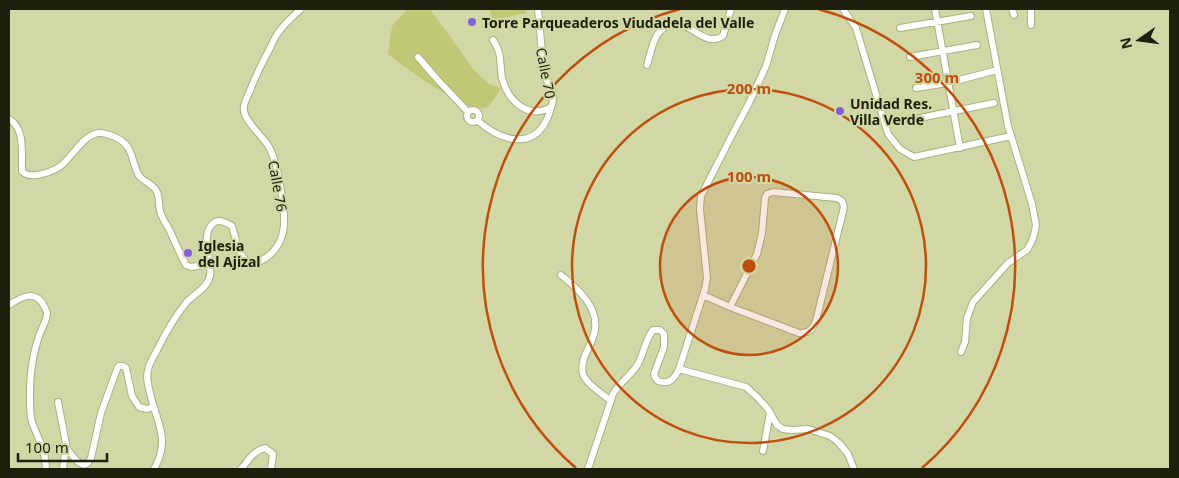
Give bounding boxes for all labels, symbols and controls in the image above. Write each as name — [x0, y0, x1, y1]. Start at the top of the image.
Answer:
place label: Torre Parqueaderos Viudadela del Valle — [482, 13, 754, 32]
north arrow — [1114, 15, 1164, 65]
marker: Torre Parqueaderos Viudadela del Valle — [466, 16, 478, 28]
text: N — [1115, 35, 1136, 51]
street label: Calle 70 — [532, 46, 560, 100]
text: 300 m — [915, 67, 959, 87]
text: 200 m — [727, 78, 771, 98]
place label: Unidad Res. Villa Verde — [850, 94, 932, 129]
marker: Unidad Res. Villa Verde — [834, 105, 846, 117]
street label: Calle 76 — [264, 159, 292, 213]
text: 100 m — [727, 166, 771, 186]
place label: Iglesia del Ajizal — [198, 236, 261, 271]
marker: Iglesia del Ajizal — [182, 247, 194, 259]
centre of rings — [740, 257, 758, 275]
scale bar — [18, 430, 106, 462]
text: 100 m — [25, 437, 69, 457]

